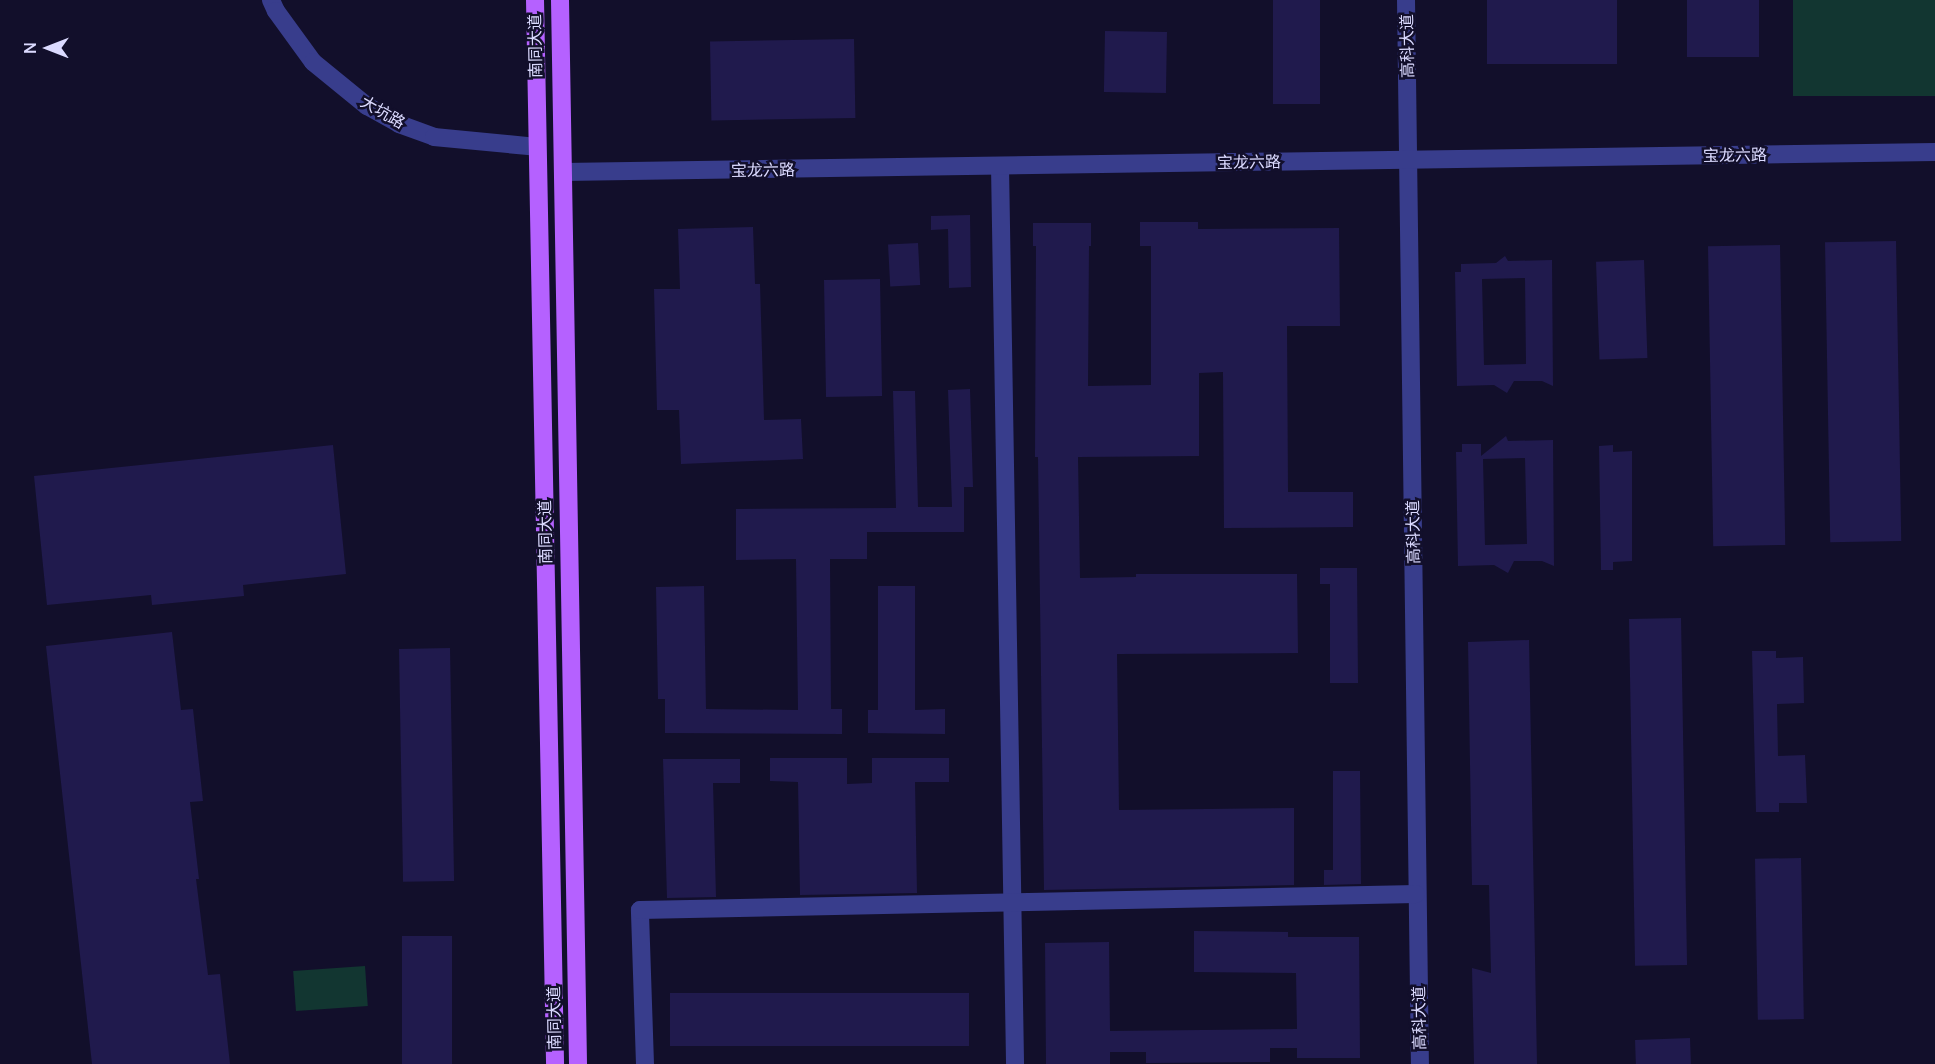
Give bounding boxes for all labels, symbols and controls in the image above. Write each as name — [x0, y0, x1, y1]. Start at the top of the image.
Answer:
street label: 南同大道 — [525, 14, 545, 78]
street label: 高科大道 — [1397, 14, 1417, 78]
north arrow — [18, 18, 78, 78]
text: N — [19, 42, 41, 54]
street label: 大坑路 — [357, 92, 409, 132]
street label: 宝龙六路 — [1703, 145, 1767, 165]
street label: 宝龙六路 — [1217, 152, 1281, 172]
street label: 宝龙六路 — [731, 160, 795, 180]
street label: 南同大道 — [535, 500, 555, 564]
street label: 高科大道 — [1403, 500, 1423, 564]
street label: 南同大道 — [544, 986, 564, 1050]
street label: 高科大道 — [1409, 986, 1429, 1050]

